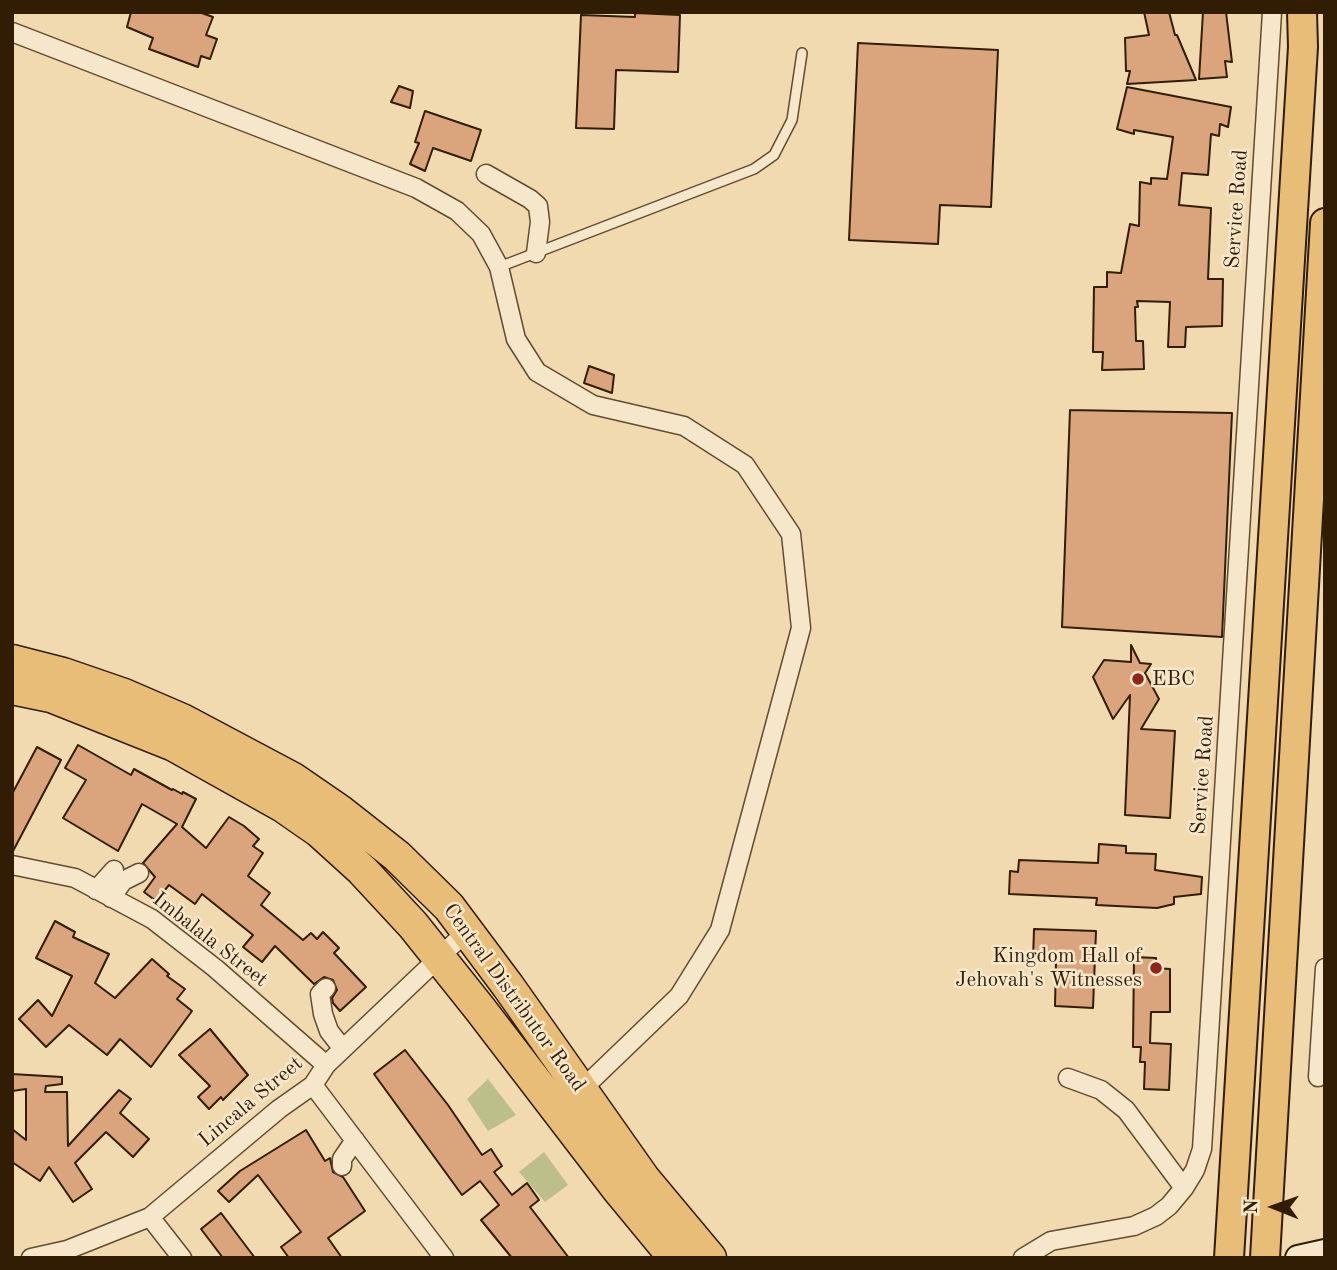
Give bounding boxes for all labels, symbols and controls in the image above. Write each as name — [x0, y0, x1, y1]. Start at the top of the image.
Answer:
street label: Service Road — [1220, 148, 1254, 270]
place label: EBC — [1152, 666, 1195, 692]
marker: EBC — [1130, 671, 1146, 687]
street label: Service Road — [1186, 714, 1220, 836]
street label: Imbalala Street — [147, 887, 273, 993]
street label: Central Distributor Road — [437, 899, 591, 1097]
place label: Kingdom Hall of Jehovah's Witnesses — [955, 943, 1142, 993]
marker: Kingdom Hall of Jehovah's Witnesses — [1148, 960, 1164, 976]
street label: Lincala Street — [194, 1051, 308, 1153]
north arrow — [1239, 1172, 1309, 1242]
text: N — [1243, 1199, 1262, 1214]

